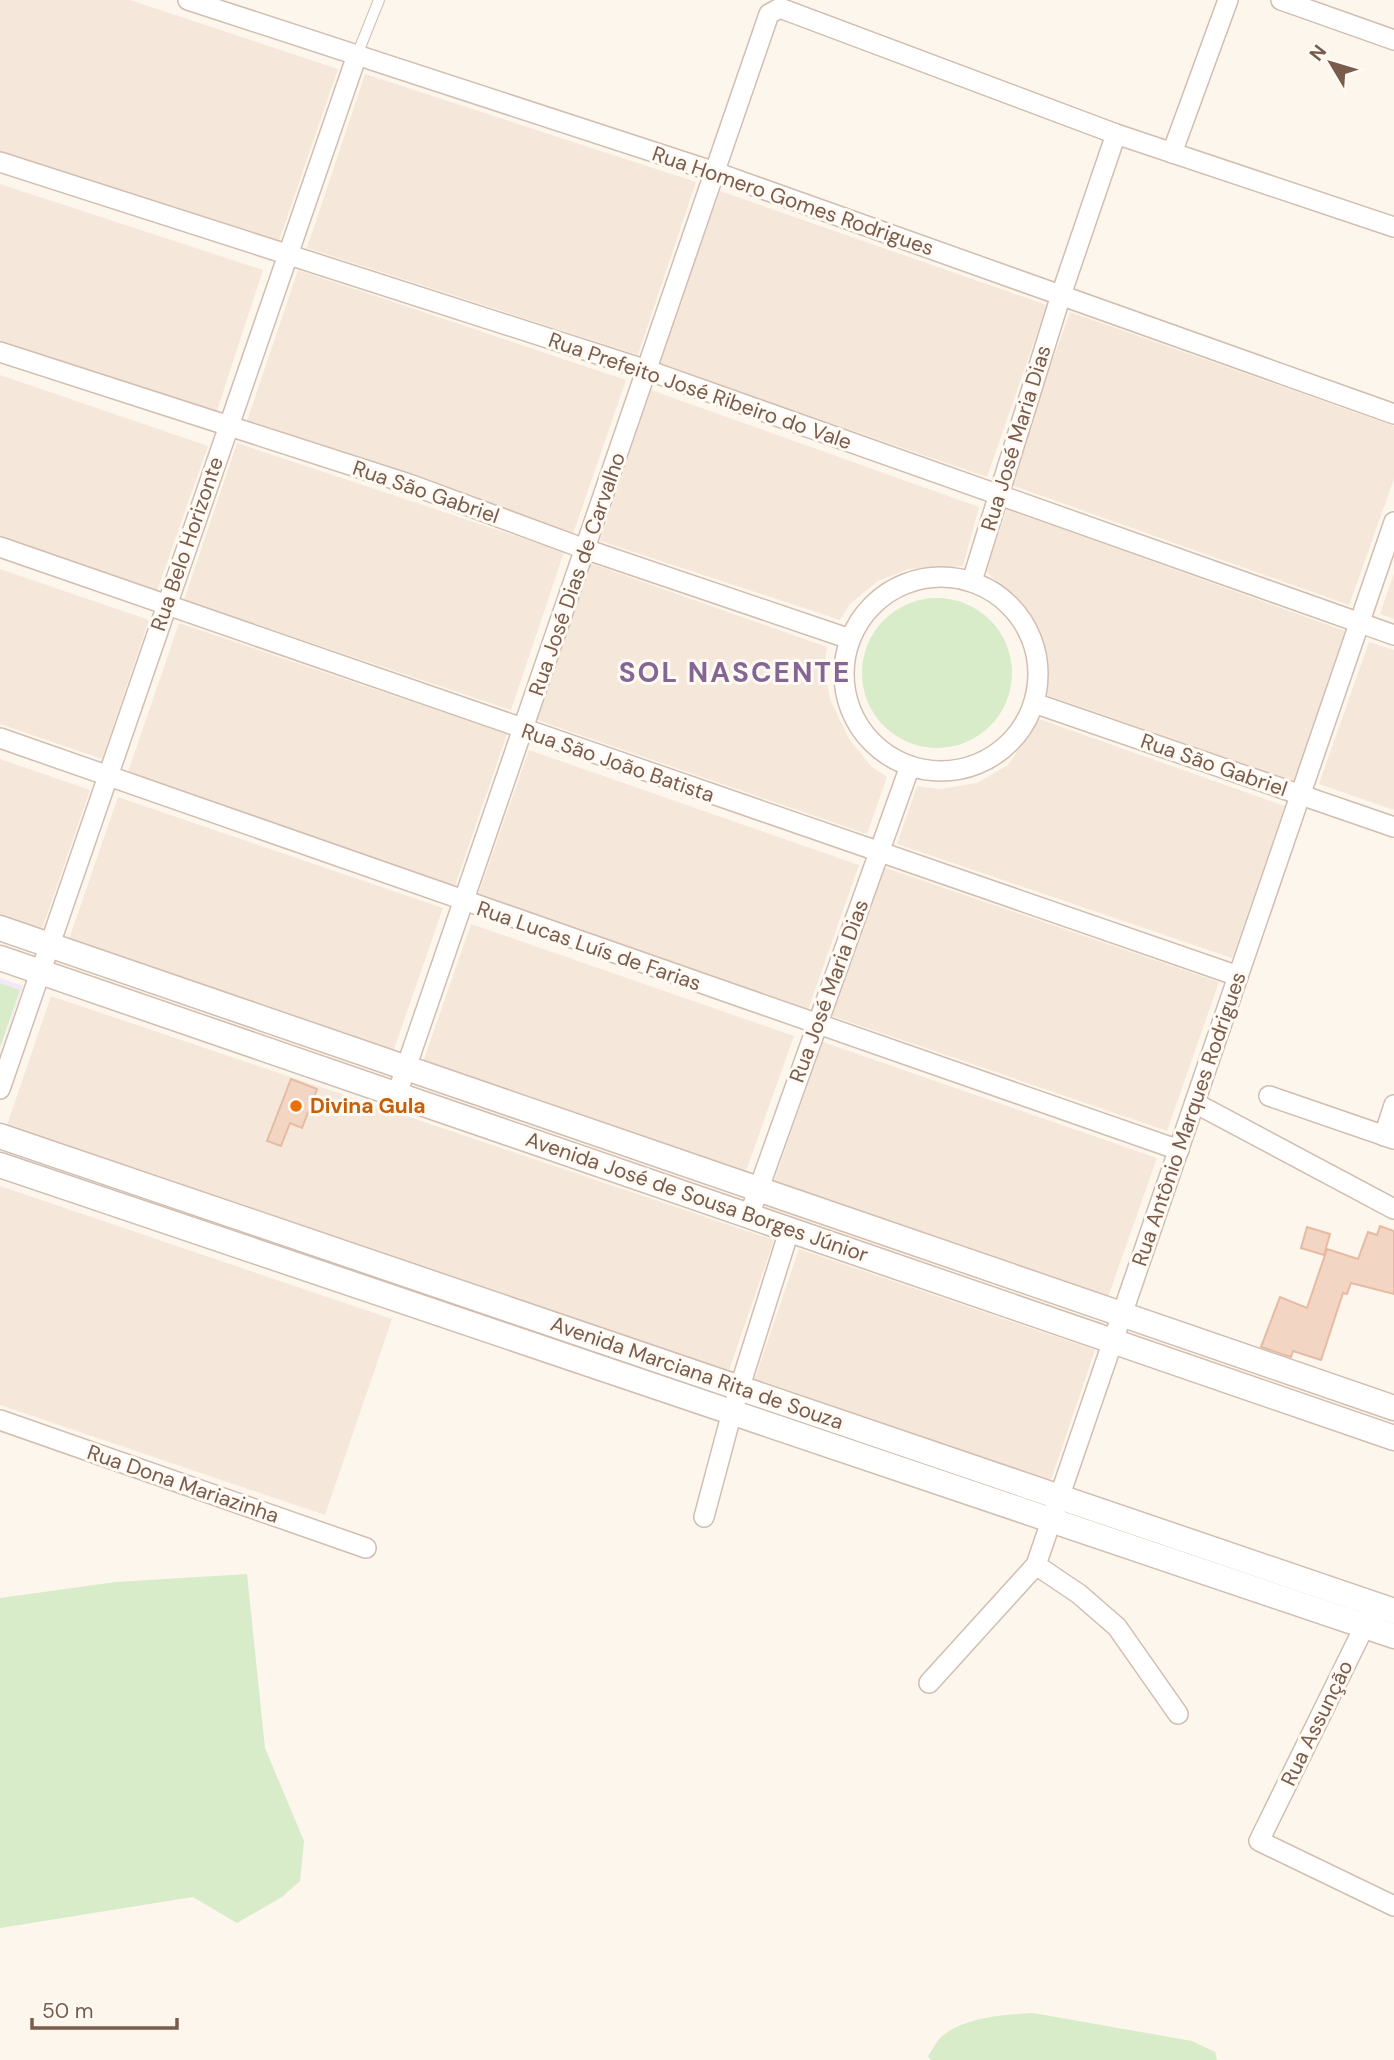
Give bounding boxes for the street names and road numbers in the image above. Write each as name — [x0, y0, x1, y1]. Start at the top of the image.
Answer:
street label: Rua Homero Gomes Rodrigues — [649, 140, 937, 262]
street label: Rua Prefeito José Ribeiro do Vale — [545, 326, 855, 456]
street label: Rua José Maria Dias — [974, 342, 1058, 534]
street label: Rua José Dias de Carvalho — [522, 449, 632, 699]
street label: Rua Belo Horizonte — [144, 453, 230, 635]
street label: Rua São Gabriel — [349, 454, 503, 530]
street label: Rua São João Batista — [518, 717, 718, 809]
street label: Rua São Gabriel — [1137, 727, 1291, 803]
street label: Rua Lucas Luís de Farias — [473, 894, 705, 998]
street label: Rua José Maria Dias — [783, 896, 875, 1086]
street label: Rua Antônio Marques Rodrigues — [1125, 968, 1253, 1270]
street label: Avenida José de Sousa Borges Júnior — [522, 1125, 872, 1269]
street label: Avenida Marciana Rita de Souza — [547, 1310, 847, 1436]
street label: Rua Dona Mariazinha — [83, 1438, 283, 1530]
street label: Rua Assunção — [1274, 1656, 1360, 1790]

